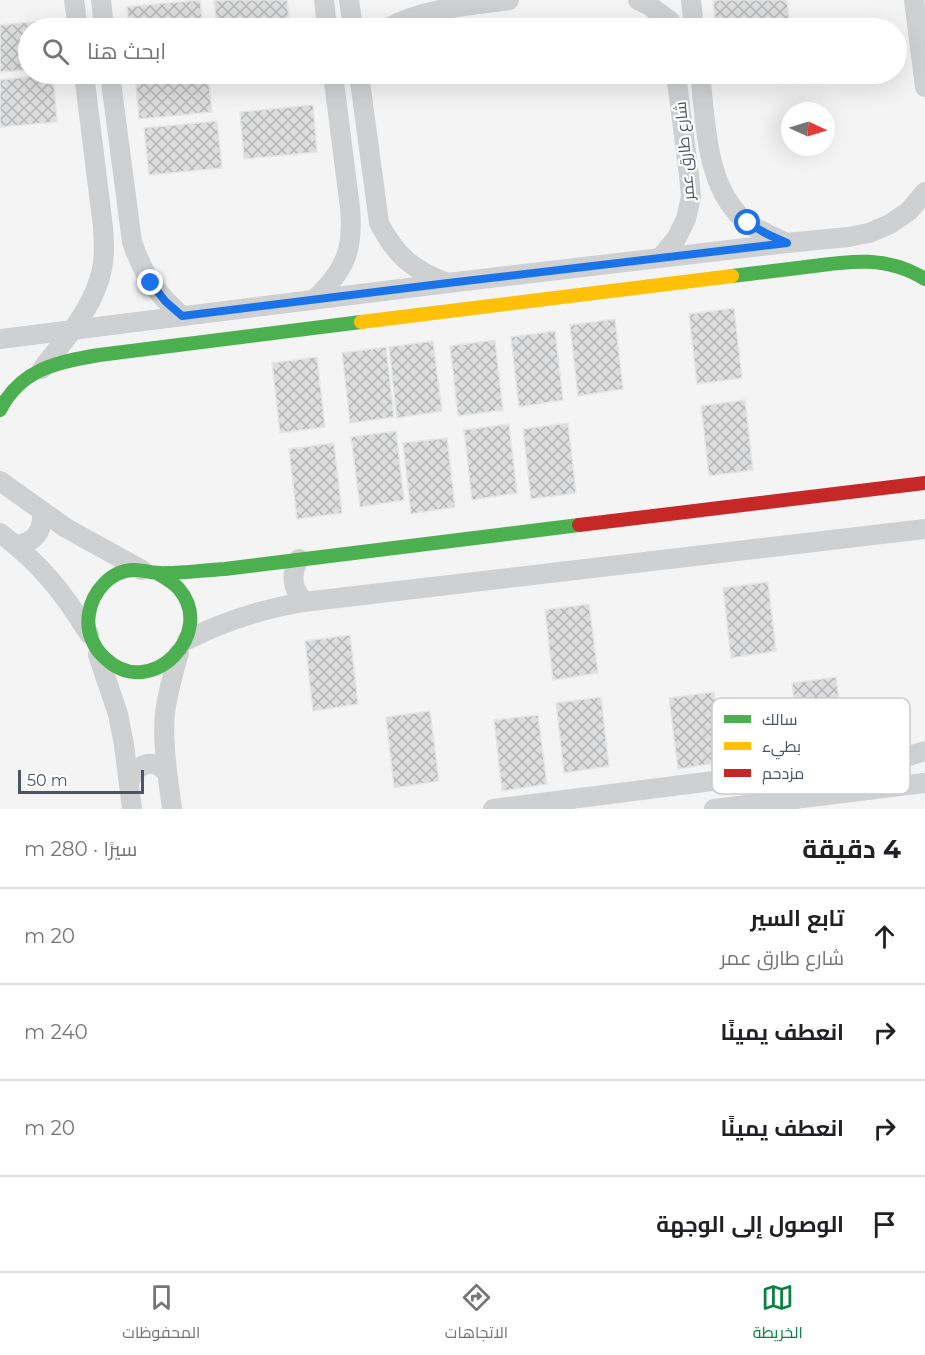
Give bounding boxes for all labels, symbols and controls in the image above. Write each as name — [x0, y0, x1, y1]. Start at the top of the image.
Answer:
search box — [18, 18, 907, 84]
icon: search — [39, 35, 72, 68]
text: ابحث هنا — [87, 38, 166, 65]
street label: شارع طارق عمر — [671, 101, 700, 202]
north arrow — [781, 102, 835, 156]
route start — [734, 209, 760, 235]
route end — [137, 269, 163, 295]
legend — [712, 698, 910, 794]
text: سالك — [762, 710, 797, 729]
text: بطيء — [762, 737, 801, 760]
text: مزدحم — [762, 764, 804, 785]
scale bar — [18, 767, 144, 794]
text: 50 m — [27, 771, 68, 790]
text: 4 دقيقة — [802, 833, 901, 865]
text: سيرًا · 280 m — [24, 837, 137, 861]
text: تابع السير — [750, 905, 844, 932]
icon: ahead — [868, 920, 901, 953]
text: 20 m — [24, 924, 75, 948]
text: شارع طارق عمر — [720, 946, 844, 970]
icon: right — [868, 1016, 901, 1049]
text: انعطف يمينًا — [720, 1019, 844, 1046]
text: 240 m — [24, 1020, 88, 1044]
icon: right — [868, 1112, 901, 1145]
text: انعطف يمينًا — [720, 1115, 844, 1142]
text: 20 m — [24, 1116, 75, 1140]
icon: arrive — [868, 1208, 901, 1241]
text: الوصول إلى الوجهة — [656, 1211, 844, 1238]
tab: المحفوظات — [122, 1281, 200, 1347]
tab: الاتجاهات — [445, 1281, 508, 1347]
tab: الخريطة — [753, 1281, 803, 1347]

